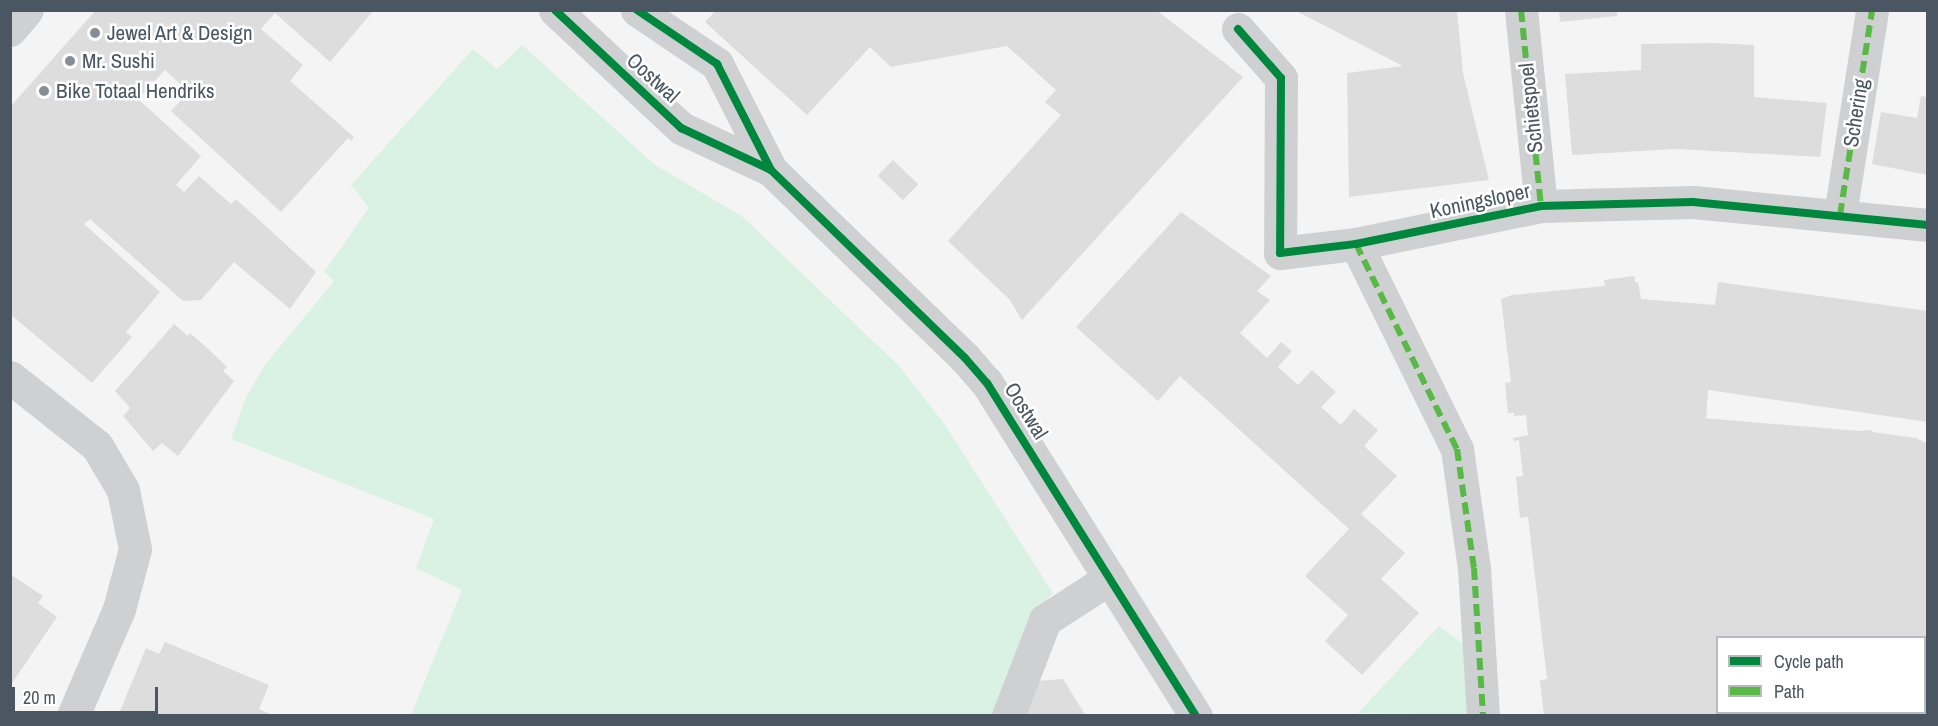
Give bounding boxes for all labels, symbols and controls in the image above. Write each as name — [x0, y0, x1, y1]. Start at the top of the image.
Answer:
place label: Jewel Art & Design — [107, 20, 253, 46]
marker: Jewel Art & Design — [88, 26, 102, 40]
place label: Mr. Sushi — [82, 48, 155, 74]
street label: Oostwal — [621, 48, 685, 108]
marker: Mr. Sushi — [63, 54, 77, 68]
street label: Schietspoel — [1514, 62, 1548, 154]
street label: Schering — [1838, 77, 1874, 149]
place label: Bike Totaal Hendriks — [56, 78, 215, 104]
marker: Bike Totaal Hendriks — [37, 84, 51, 98]
street label: Koningsloper — [1428, 178, 1532, 224]
street label: Oostwal — [999, 378, 1053, 444]
legend — [1716, 636, 1926, 714]
text: Cycle path — [1774, 649, 1844, 674]
scale bar — [15, 675, 160, 713]
text: Path — [1774, 679, 1804, 704]
text: 20 m — [23, 685, 56, 710]

